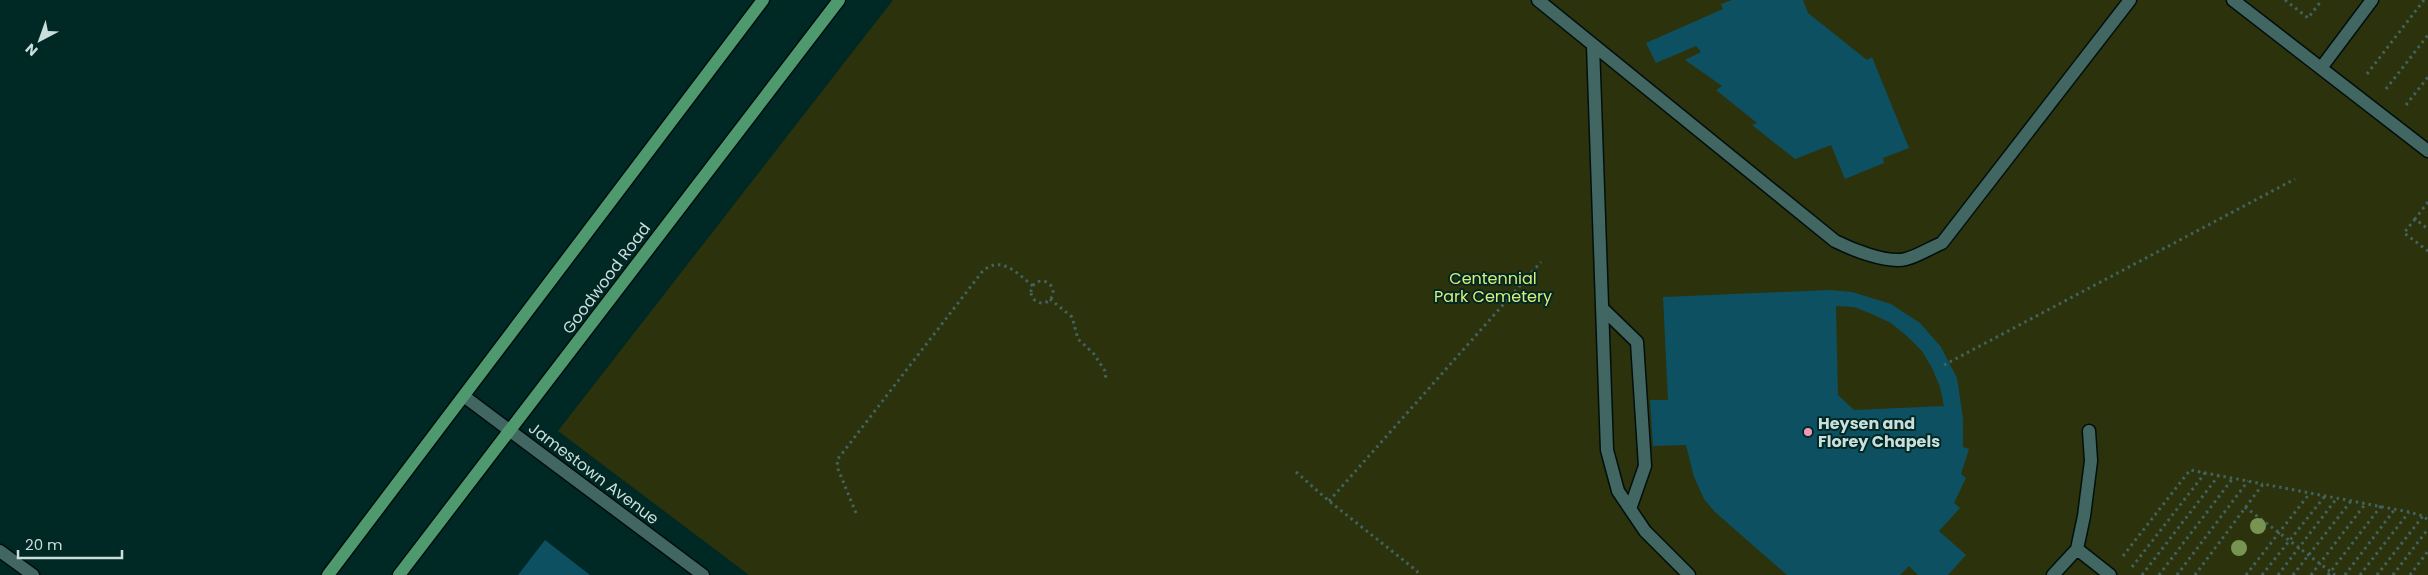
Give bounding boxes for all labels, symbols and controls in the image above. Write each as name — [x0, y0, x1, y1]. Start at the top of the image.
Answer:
north arrow — [15, 15, 65, 65]
text: N — [21, 39, 42, 61]
street label: Goodwood Road — [557, 218, 656, 339]
park label: Centennial Park Cemetery — [1434, 267, 1552, 308]
place label: Heysen and Florey Chapels — [1818, 412, 1940, 453]
street label: Jamestown Avenue — [524, 417, 664, 530]
marker: Heysen and Florey Chapels — [1802, 426, 1814, 438]
scale bar — [18, 528, 121, 560]
text: 20 m — [25, 534, 63, 555]

